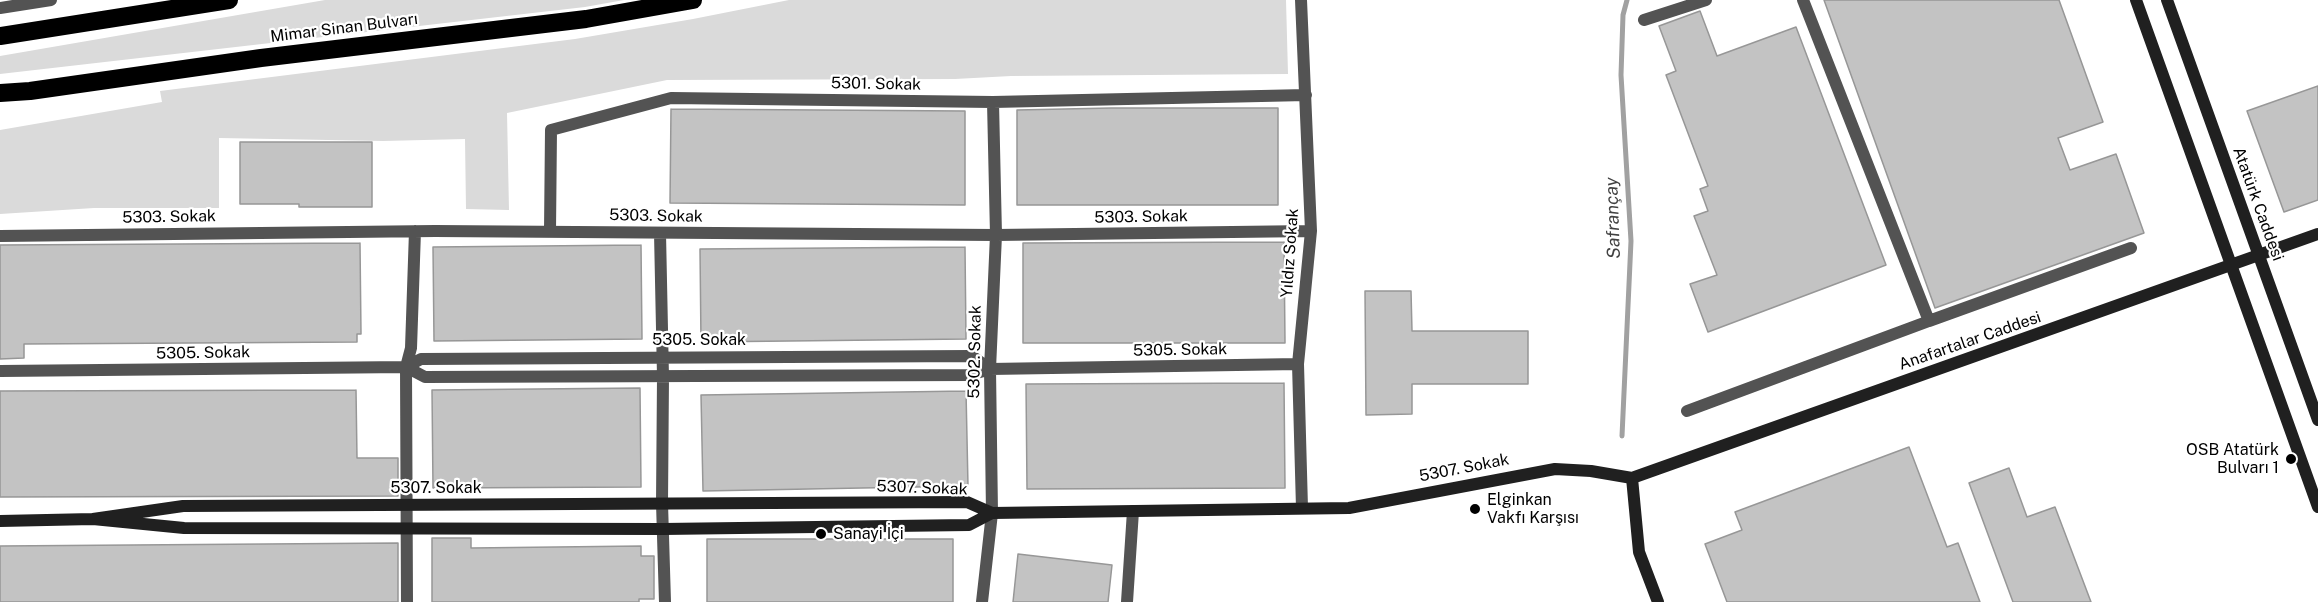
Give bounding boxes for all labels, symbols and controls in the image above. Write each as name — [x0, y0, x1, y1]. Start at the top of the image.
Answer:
street label: Mimar Sinan Bulvarı — [269, 9, 419, 47]
street label: 5301. Sokak — [831, 74, 921, 94]
street label: Atatürk Caddesi — [2229, 144, 2287, 264]
water label: Safrançay — [1601, 177, 1625, 259]
street label: 5303. Sokak — [609, 206, 703, 226]
street label: 5303. Sokak — [122, 207, 216, 227]
street label: 5303. Sokak — [1094, 207, 1188, 227]
street label: Yıldız Sokak — [1277, 208, 1303, 298]
street label: 5302. Sokak — [965, 305, 985, 399]
street label: Anafartalar Caddesi — [1896, 308, 2044, 374]
street label: 5305. Sokak — [652, 330, 746, 350]
street label: 5305. Sokak — [1133, 340, 1227, 360]
street label: 5305. Sokak — [156, 343, 250, 363]
place label: OSB Atatürk Bulvarı 1 — [2186, 440, 2279, 478]
street label: 5307. Sokak — [1417, 450, 1511, 486]
marker: OSB Atatürk Bulvarı 1 — [2284, 452, 2298, 466]
street label: 5307. Sokak — [876, 477, 968, 499]
street label: 5307. Sokak — [390, 478, 482, 498]
place label: Elginkan Vakfı Karşısı — [1487, 490, 1579, 528]
marker: Elginkan Vakfı Karşısı — [1468, 502, 1482, 516]
place label: Sanayi İçi — [833, 524, 904, 544]
marker: Sanayi İçi — [814, 527, 828, 541]

